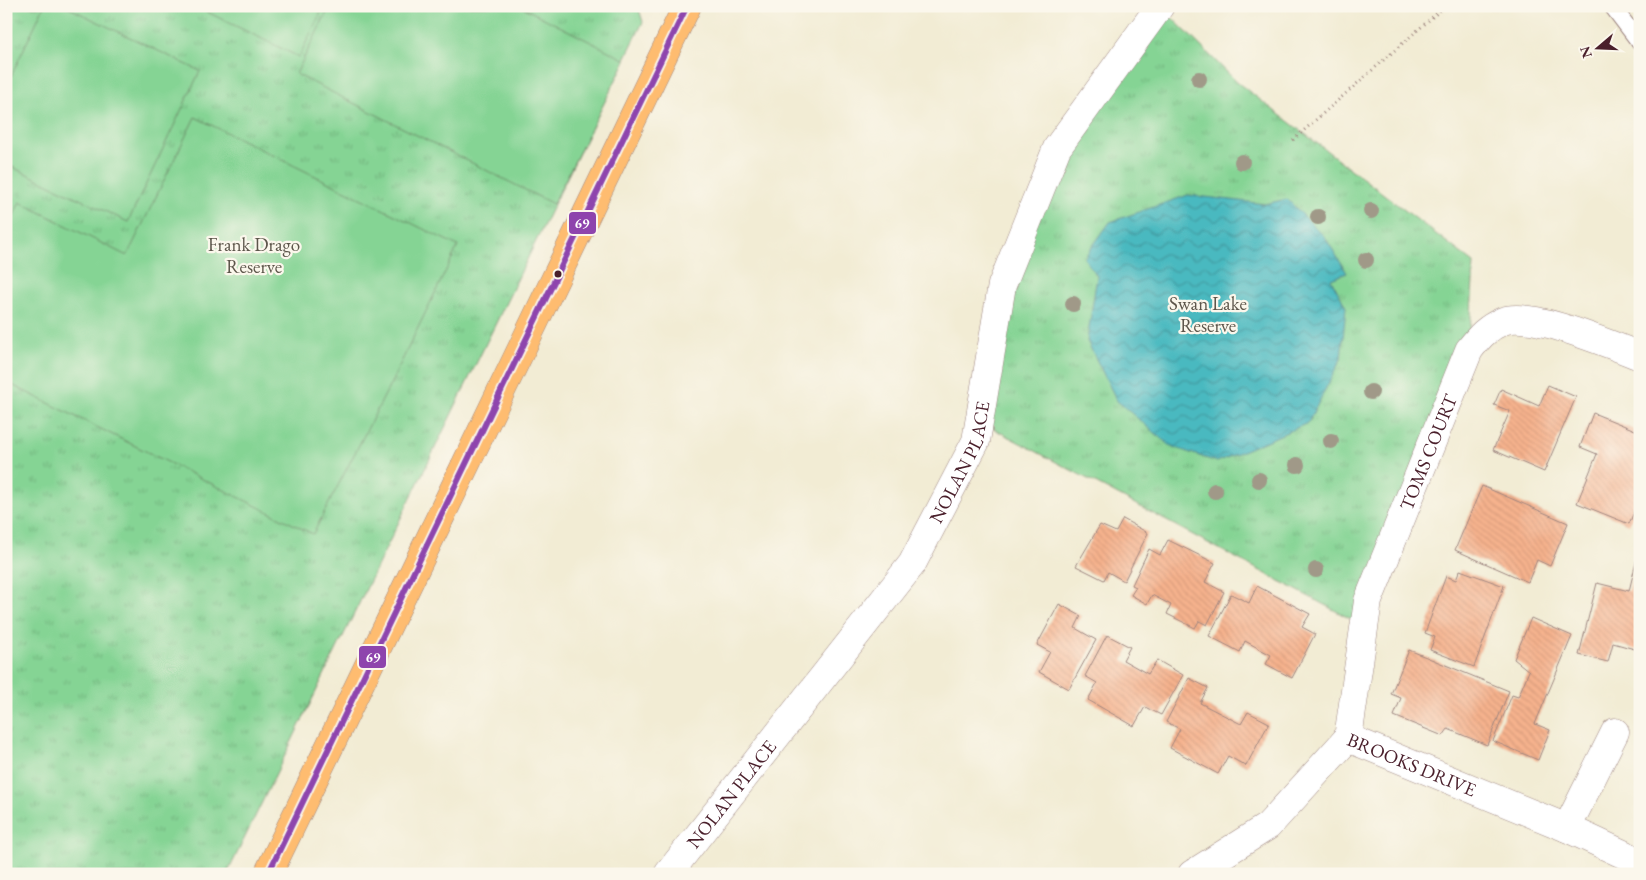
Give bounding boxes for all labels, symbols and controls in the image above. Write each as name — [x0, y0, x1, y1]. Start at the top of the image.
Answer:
north arrow — [1574, 22, 1624, 72]
text: N — [1575, 43, 1596, 61]
line badge: 69 — [568, 211, 597, 235]
text: 69 — [575, 214, 590, 232]
park label: Frank Drago Reserve — [208, 232, 300, 279]
unlabelled marker — [553, 269, 563, 279]
park label: Swan Lake Reserve — [1169, 291, 1247, 338]
street label: TOMS COURT — [1393, 390, 1463, 514]
street label: NOLAN PLACE — [923, 399, 995, 527]
line badge: 69 — [358, 645, 387, 669]
text: 69 — [366, 648, 381, 666]
street label: BROOKS DRIVE — [1344, 727, 1480, 802]
street label: NOLAN PLACE — [681, 734, 782, 853]

